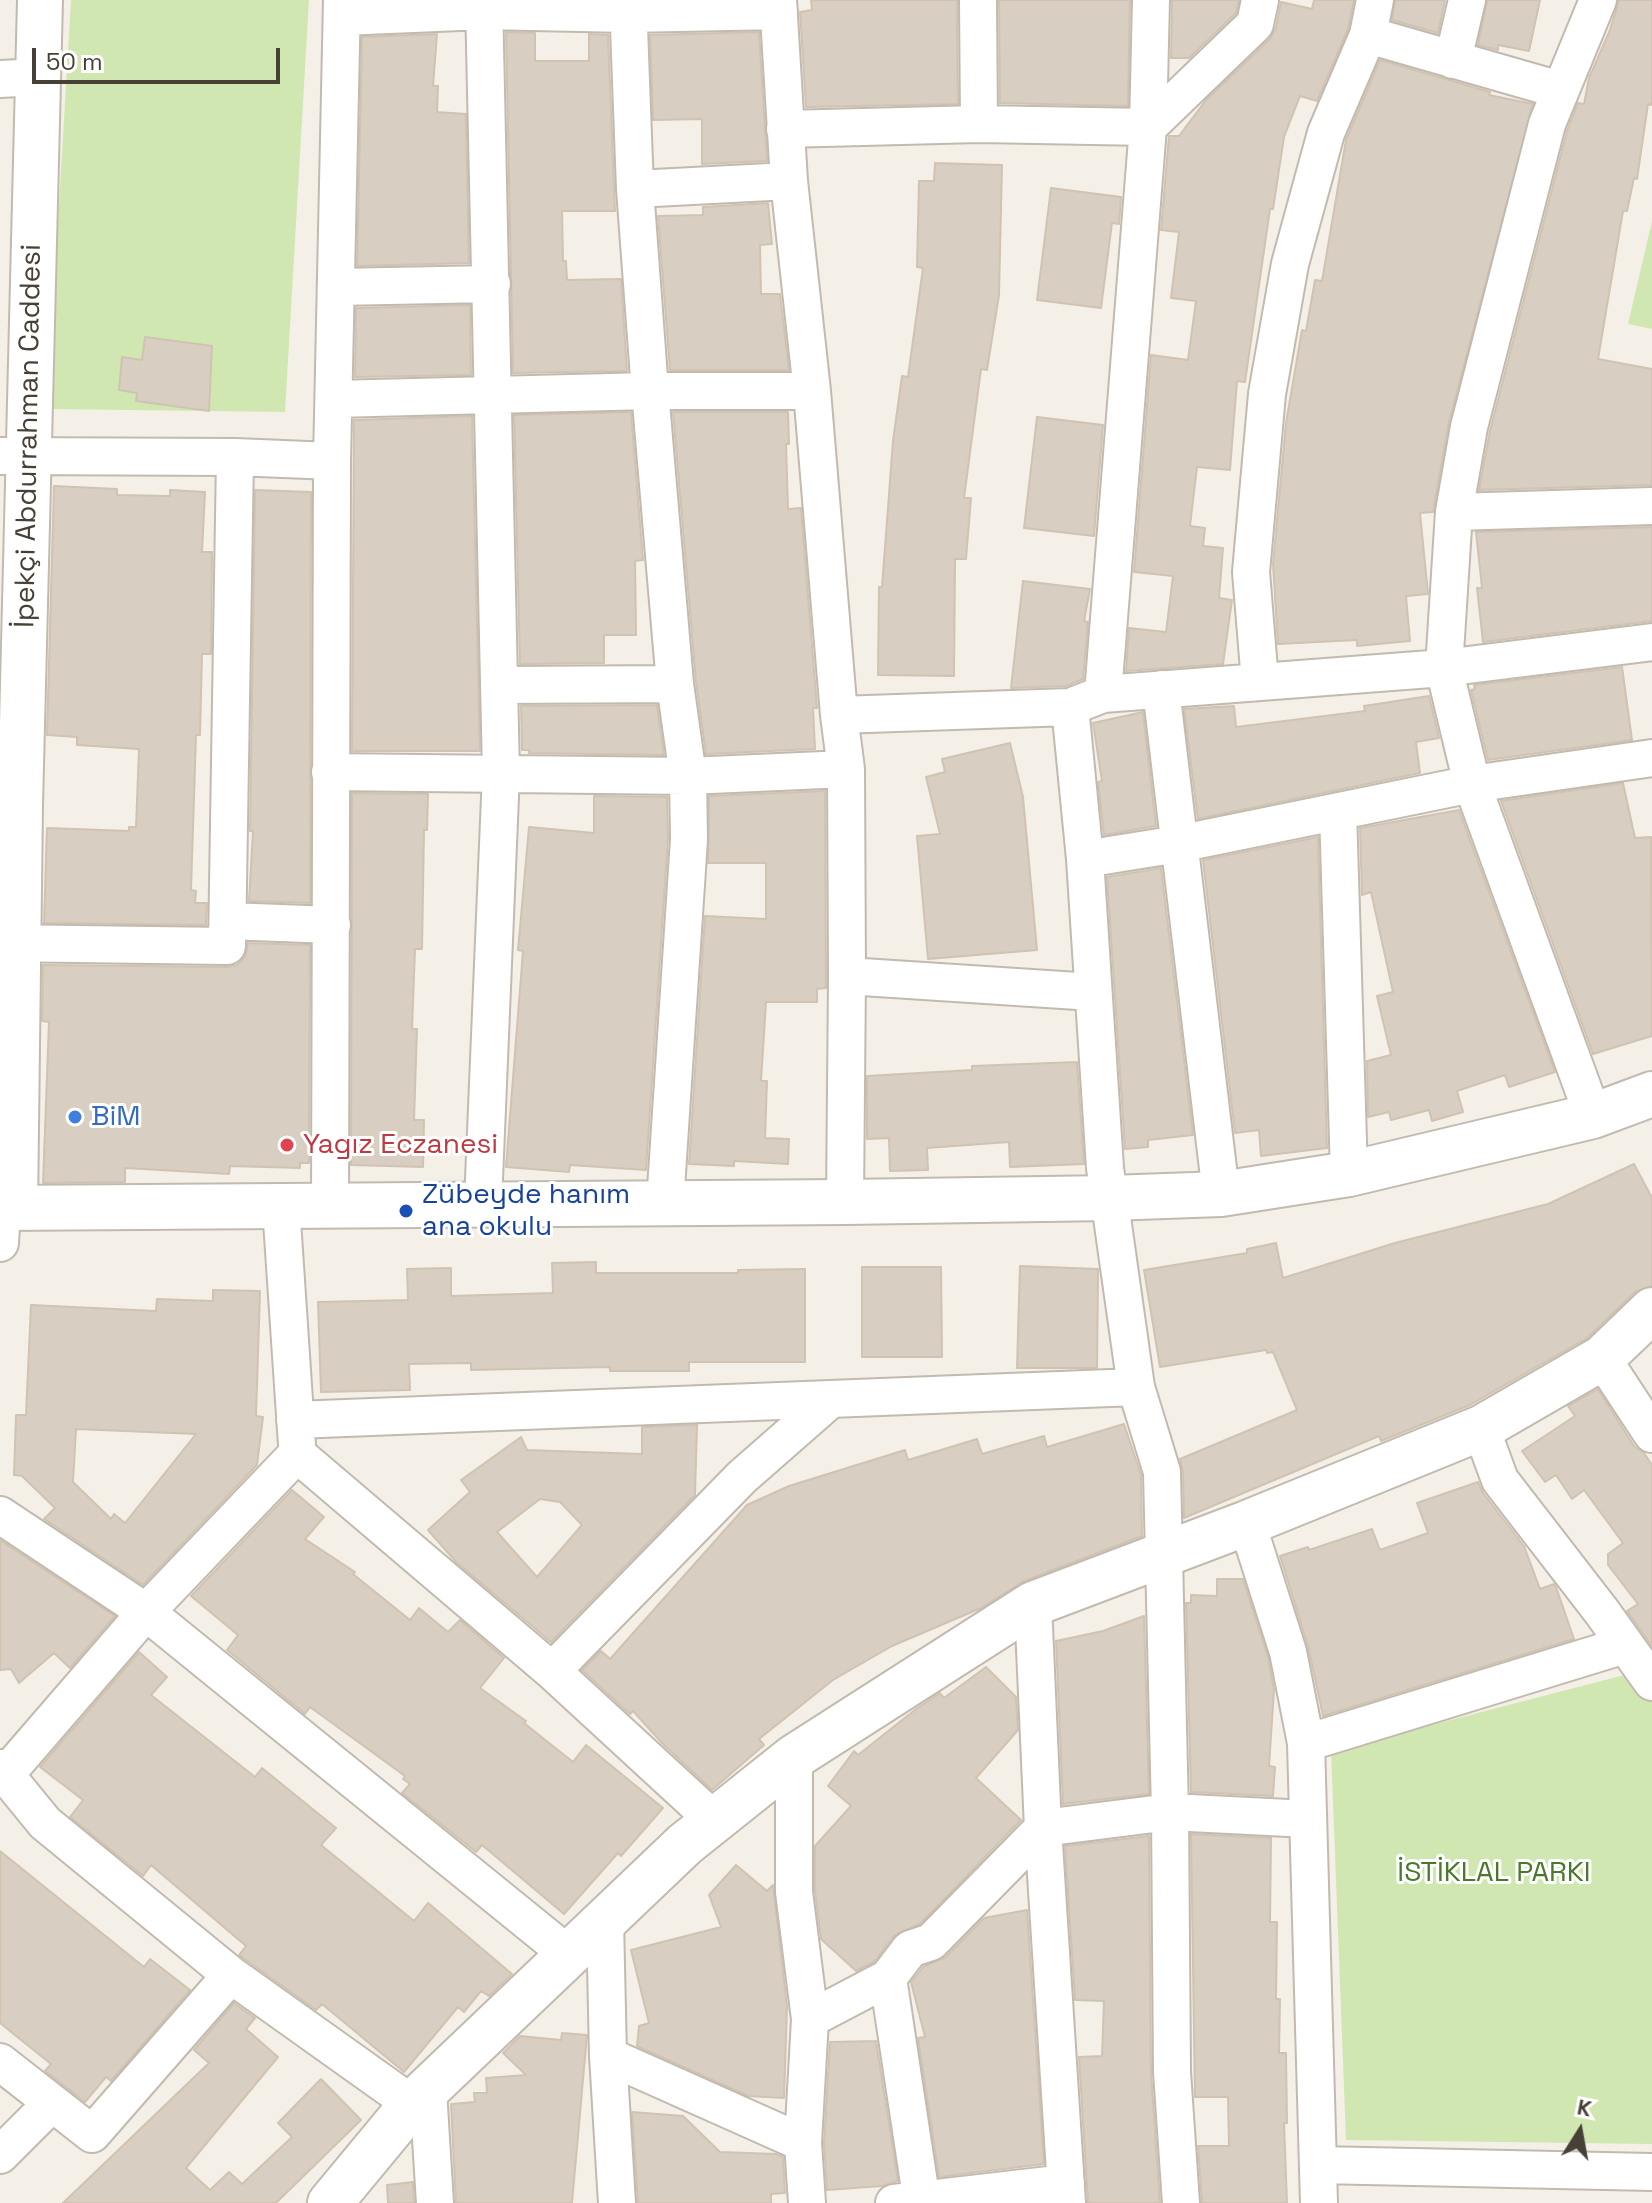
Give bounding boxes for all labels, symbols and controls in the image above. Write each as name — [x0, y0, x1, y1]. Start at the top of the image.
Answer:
scale bar — [36, 32, 284, 82]
text: 50 m — [46, 46, 103, 77]
street label: İpekçi Abdurrahman Caddesi — [9, 244, 49, 628]
place label: BiM — [91, 1100, 141, 1134]
marker: BiM — [66, 1108, 84, 1126]
place label: Yagız Eczanesi — [303, 1128, 498, 1162]
marker: Yagız Eczanesi — [278, 1136, 296, 1154]
place label: Zübeyde hanım ana okulu — [422, 1178, 630, 1244]
marker: Zübeyde hanım ana okulu — [397, 1202, 415, 1220]
park label: İSTİKLAL PARKI — [1397, 1856, 1591, 1890]
north arrow — [1540, 2091, 1620, 2171]
text: K — [1575, 2092, 1594, 2122]

